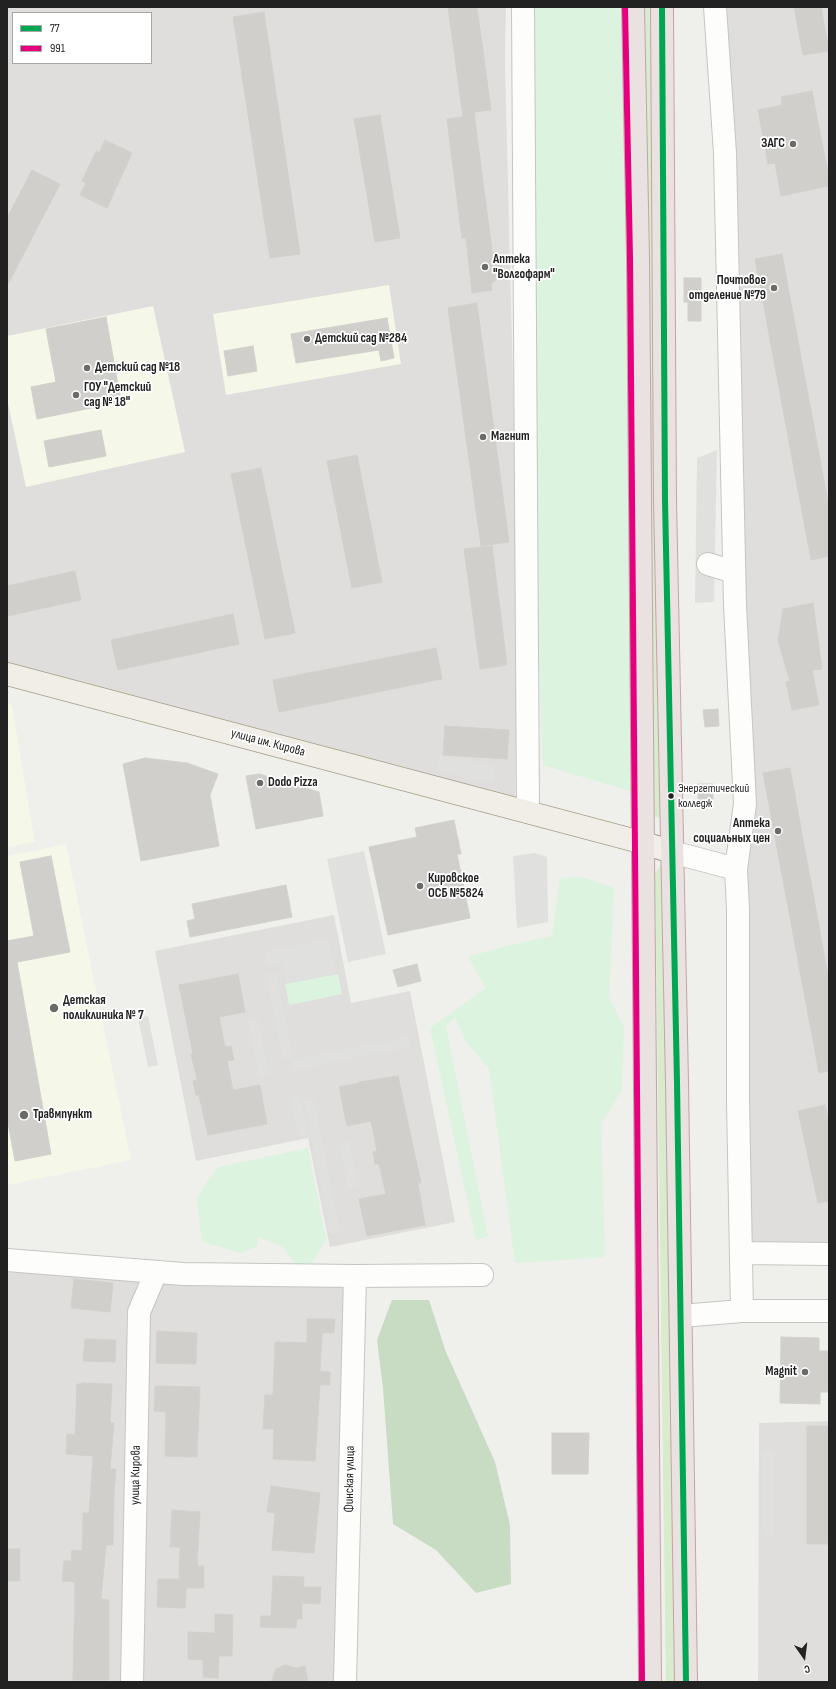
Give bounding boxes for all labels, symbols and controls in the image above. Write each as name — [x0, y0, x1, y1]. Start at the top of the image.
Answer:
legend — [12, 12, 152, 64]
text: 77 — [50, 21, 60, 36]
text: 991 — [50, 41, 65, 56]
place label: ЗАГС — [761, 136, 785, 152]
marker: ЗАГС — [788, 139, 798, 149]
place label: Аптека "Волгофарм" — [493, 252, 555, 283]
marker: Аптека "Волгофарм" — [480, 262, 490, 272]
place label: Почтовое отделение №79 — [689, 273, 766, 304]
marker: Почтовое отделение №79 — [769, 283, 779, 293]
place label: Детский сад №284 — [315, 331, 407, 347]
marker: Детский сад №284 — [302, 334, 312, 344]
place label: Детский сад №18 — [95, 360, 180, 376]
marker: Детский сад №18 — [82, 363, 92, 373]
place label: ГОУ "Детский сад № 18" — [84, 380, 151, 411]
marker: ГОУ "Детский сад № 18" — [71, 390, 81, 400]
place label: Магнит — [491, 429, 530, 445]
marker: Магнит — [478, 432, 488, 442]
street label: улица им. Кирова — [229, 726, 307, 760]
place label: Dodo Pizza — [268, 775, 318, 791]
marker: Dodo Pizza — [255, 778, 265, 788]
place label: Энергетический колледж — [678, 782, 749, 810]
marker: Энергетический колледж — [666, 791, 676, 801]
place label: Аптека социальных цен — [693, 816, 770, 847]
marker: Аптека социальных цен — [773, 826, 783, 836]
place label: Кировское ОСБ №5824 — [428, 871, 483, 902]
marker: Кировское ОСБ №5824 — [415, 881, 425, 891]
place label: Детская поликлиника № 7 — [63, 993, 144, 1024]
marker: Детская поликлиника № 7 — [48, 1002, 60, 1014]
place label: Травмпункт — [33, 1107, 92, 1123]
marker: Травмпункт — [18, 1109, 30, 1121]
place label: Magnit — [765, 1364, 797, 1380]
marker: Magnit — [800, 1367, 810, 1377]
street label: улица Кирова — [128, 1445, 144, 1505]
street label: Финская улица — [342, 1446, 358, 1512]
north arrow — [784, 1637, 824, 1677]
text: С — [803, 1662, 811, 1676]

